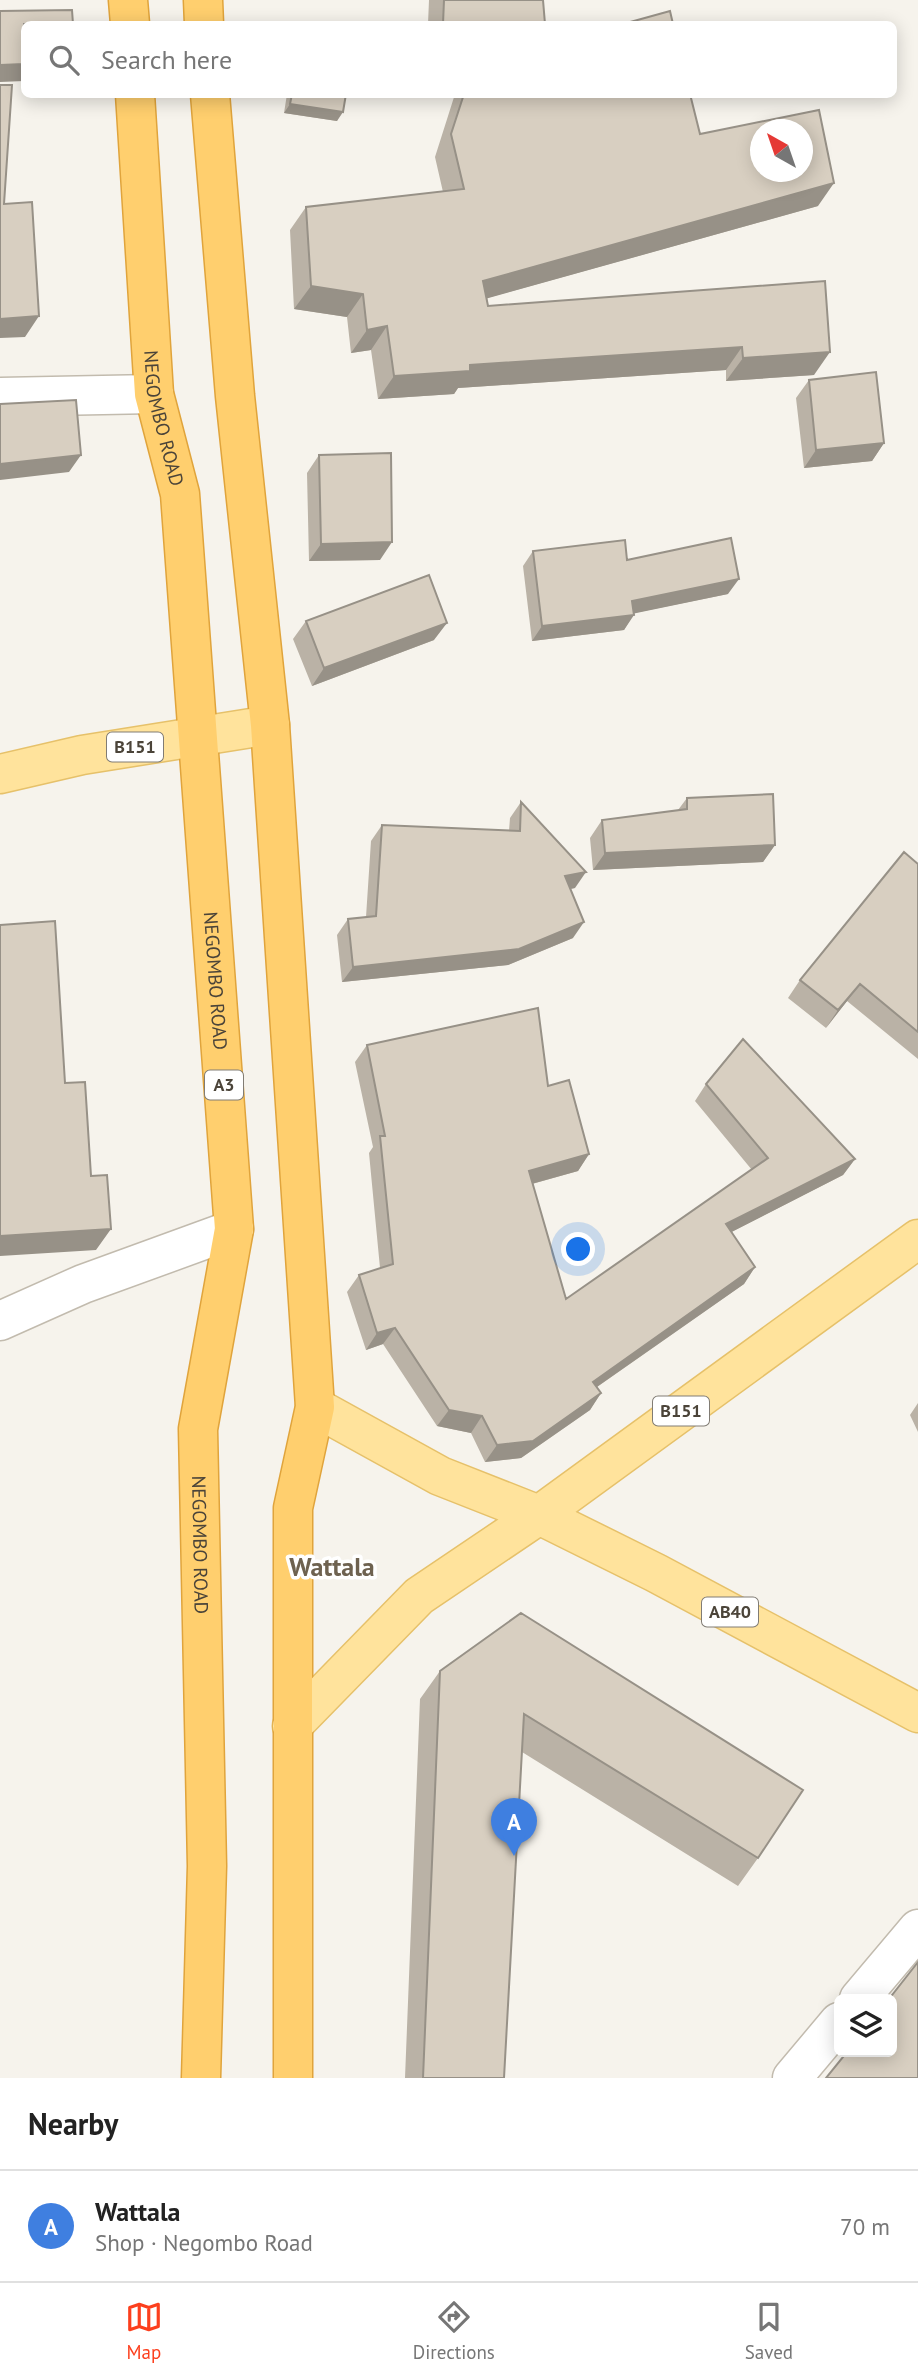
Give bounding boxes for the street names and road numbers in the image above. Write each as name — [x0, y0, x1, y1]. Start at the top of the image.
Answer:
street label: NEGOMBO ROAD — [139, 350, 189, 489]
road number: B151 — [107, 732, 163, 762]
street label: NEGOMBO ROAD — [199, 911, 233, 1051]
road number: A3 — [205, 1070, 243, 1100]
road number: B151 — [653, 1396, 709, 1426]
street label: NEGOMBO ROAD — [187, 1475, 214, 1614]
road number: AB40 — [702, 1597, 758, 1626]

